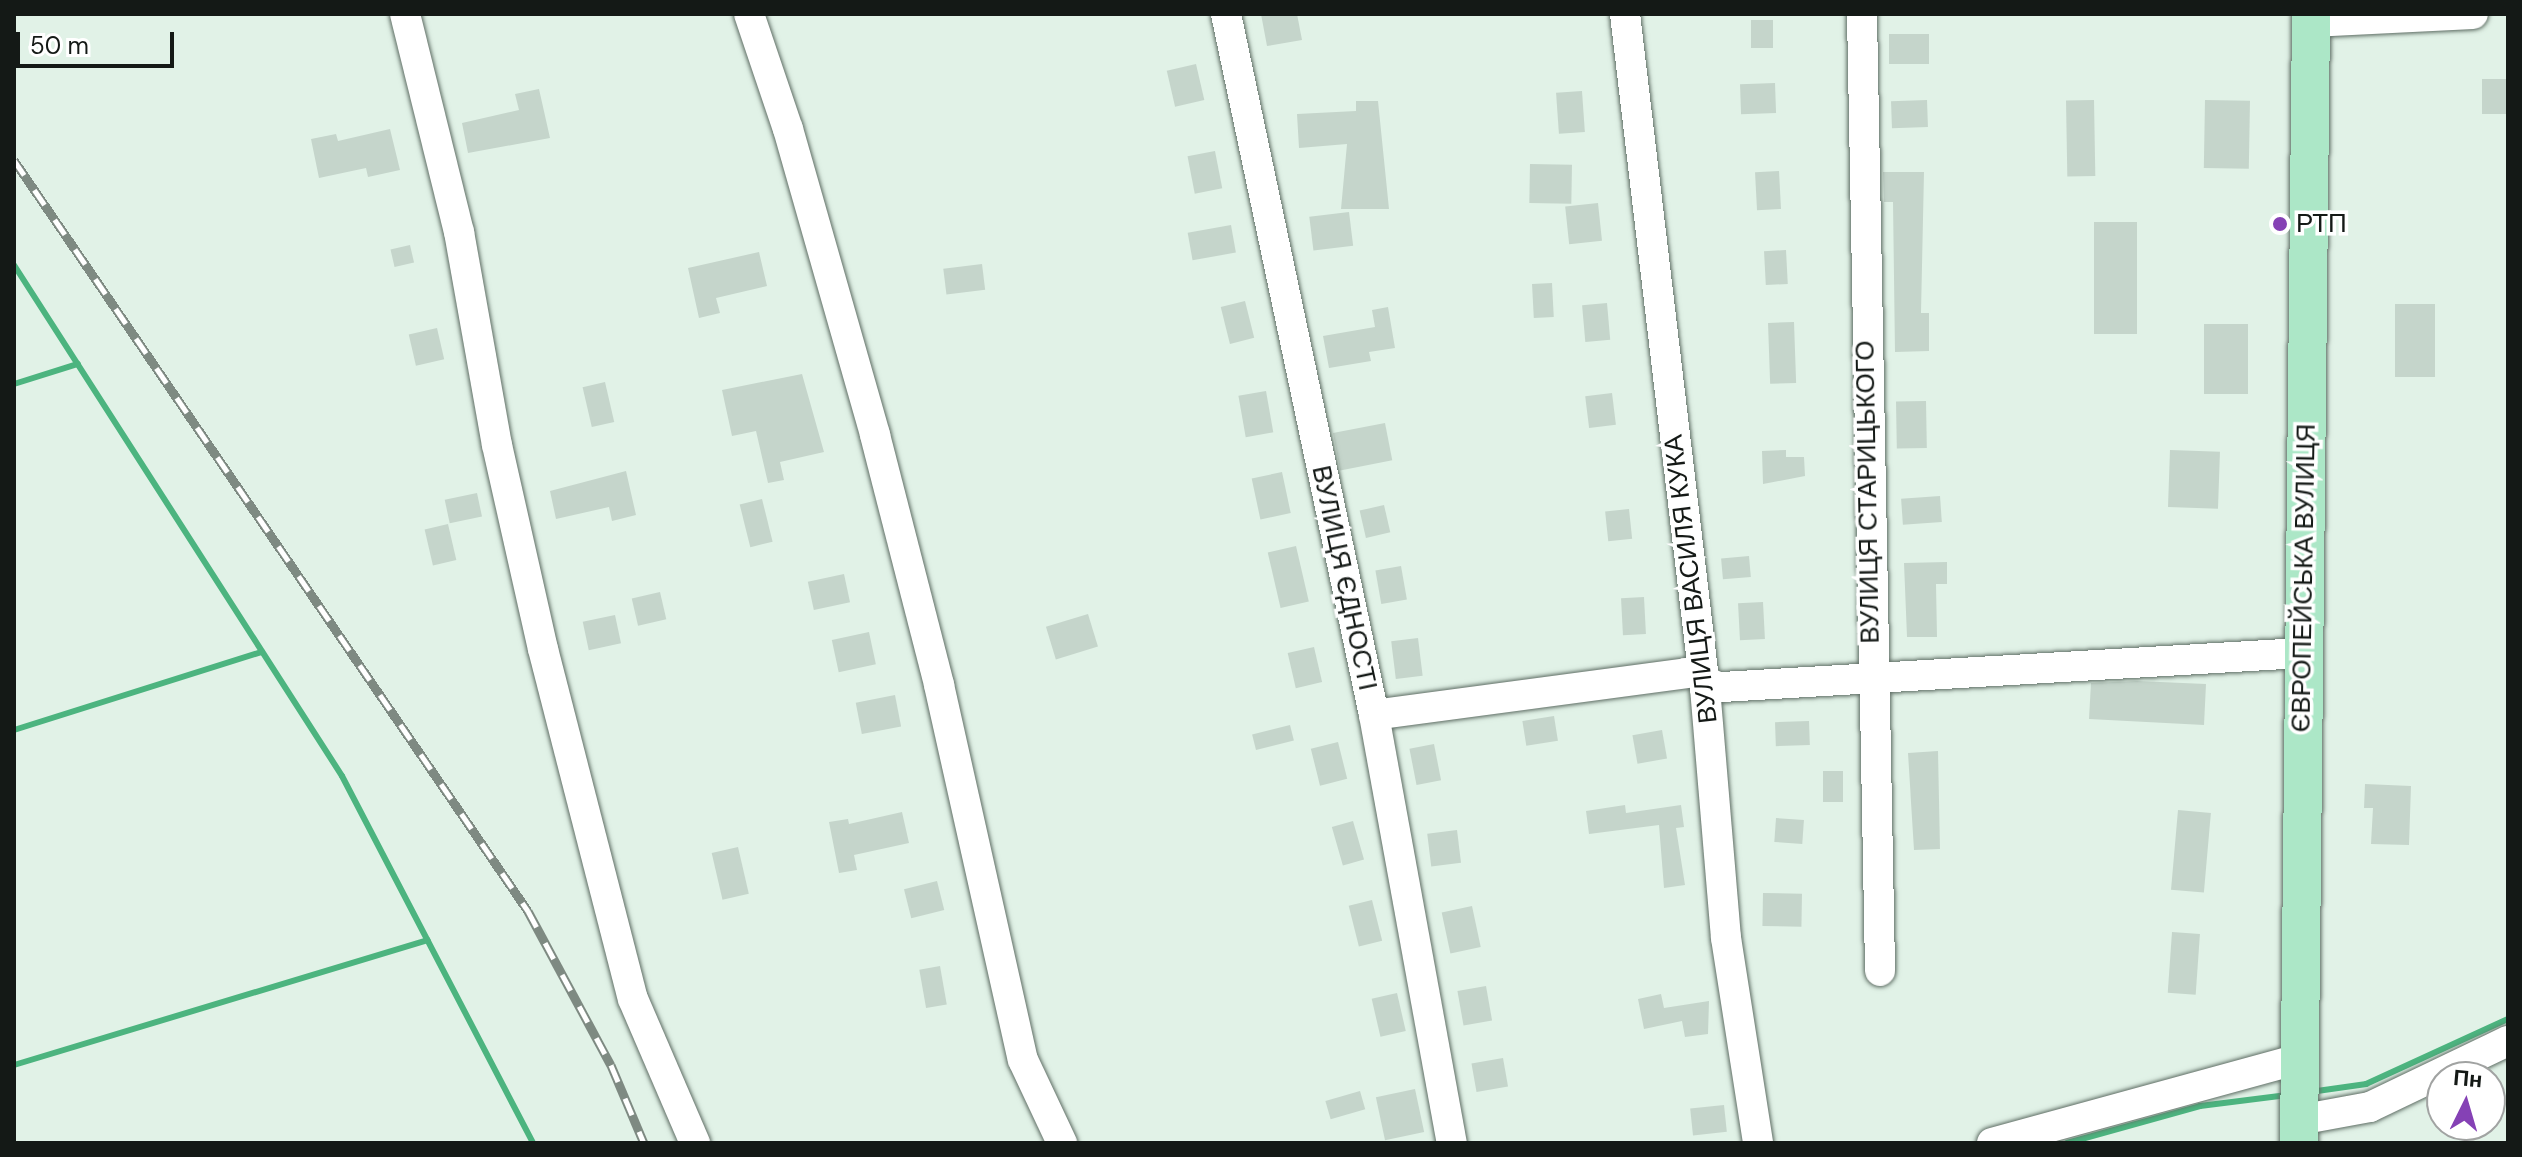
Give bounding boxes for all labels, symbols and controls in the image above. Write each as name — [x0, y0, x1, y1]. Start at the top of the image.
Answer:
scale bar — [20, 16, 178, 66]
text: 50 m — [30, 30, 89, 61]
place label: РТП — [2296, 208, 2347, 240]
marker: РТП — [2271, 215, 2289, 233]
street label: ВУЛИЦЯ СТАРИЦЬКОГО — [1850, 340, 1886, 644]
street label: ЄВРОПЕЙСЬКА ВУЛИЦЯ — [2286, 423, 2322, 733]
street label: ВУЛИЦЯ ВАСИЛЯ КУКА — [1658, 433, 1724, 725]
street label: ВУЛИЦЯ ЄДНОСТІ — [1305, 463, 1383, 693]
north arrow — [2426, 1061, 2506, 1141]
text: Пн — [2452, 1063, 2484, 1094]

